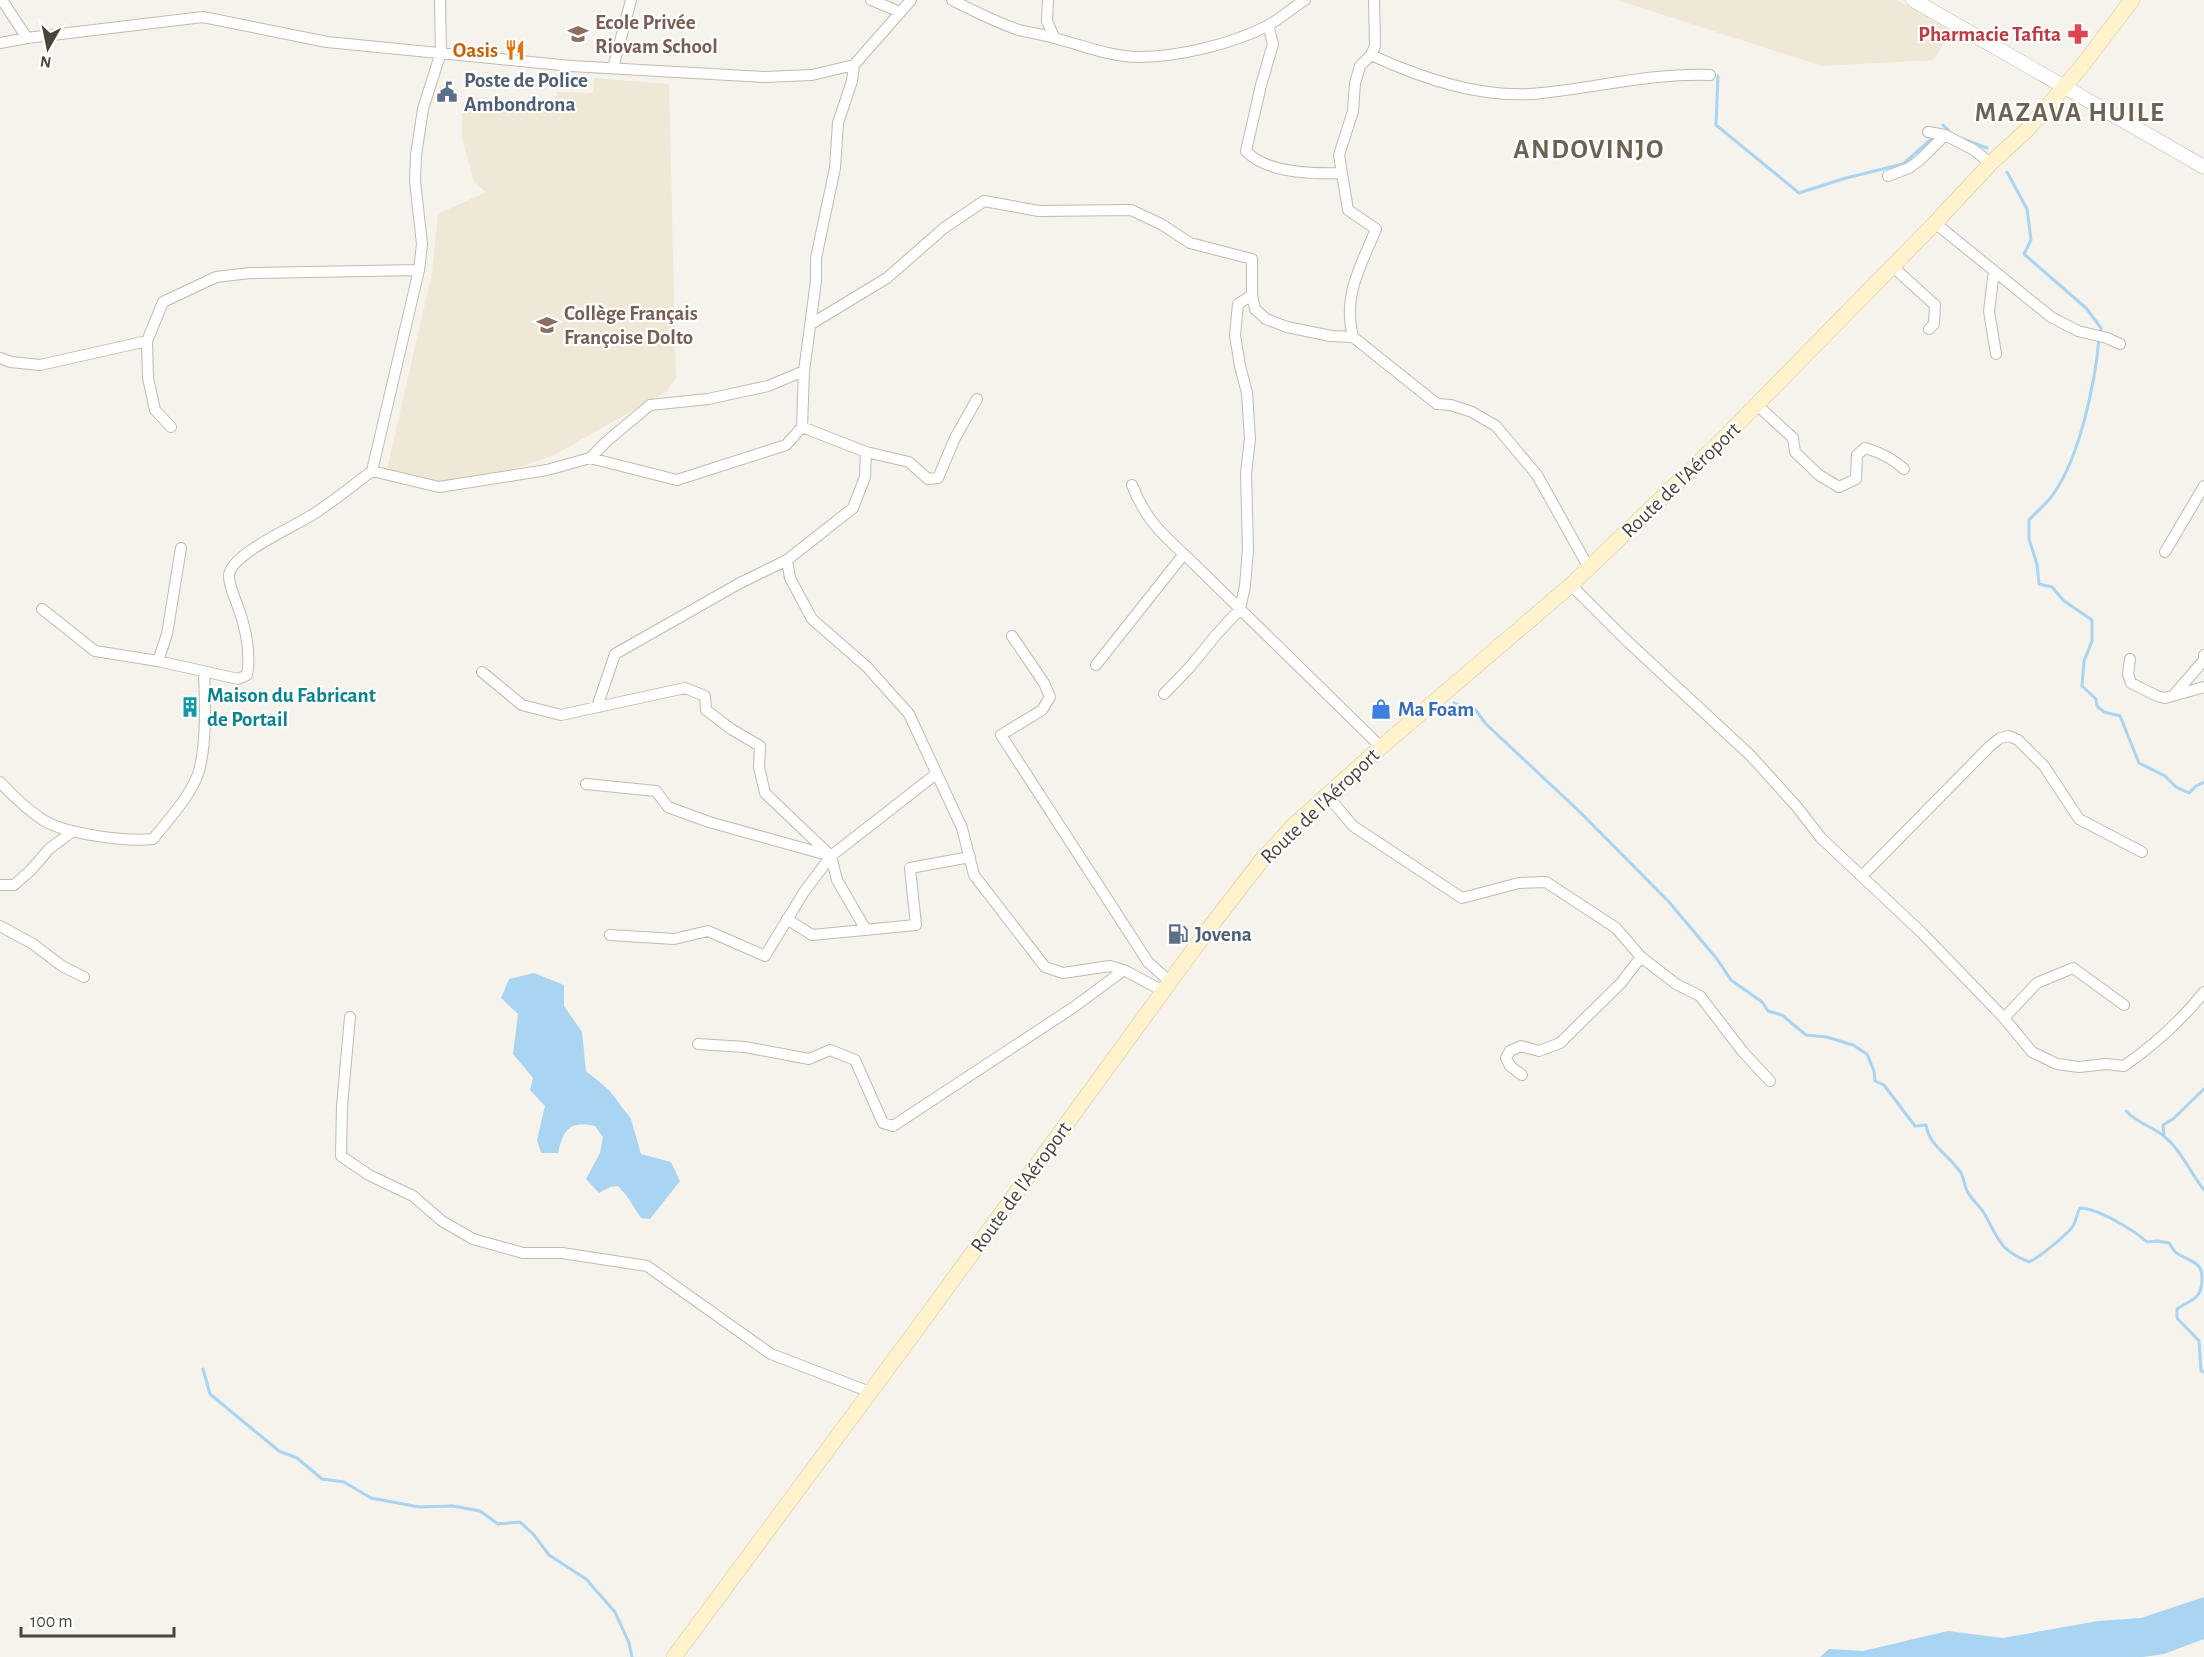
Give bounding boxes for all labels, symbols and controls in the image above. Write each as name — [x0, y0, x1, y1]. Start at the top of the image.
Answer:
place label: Ecole Privée Riovam School — [595, 12, 718, 57]
north arrow — [18, 18, 78, 78]
school or university icon: Ecole Privée Riovam School — [566, 22, 590, 46]
pharmacy icon: Pharmacie Tafita — [2066, 22, 2090, 46]
place label: Pharmacie Tafita — [1918, 24, 2061, 45]
restaurant icon: Oasis — [503, 38, 527, 62]
place label: Oasis — [453, 40, 498, 61]
text: N — [39, 53, 53, 71]
place label: Poste de Police Ambondrona — [464, 70, 588, 115]
public building icon: Poste de Police Ambondrona — [435, 80, 459, 104]
district label: MAZAVA HUILE — [1975, 99, 2165, 126]
district label: ANDOVINJO — [1513, 136, 1665, 163]
place label: Collège Français Françoise Dolto — [564, 303, 698, 348]
school or university icon: Collège Français Françoise Dolto — [535, 313, 559, 337]
street label: Route de l'Aéroport — [1618, 418, 1745, 542]
place label: Maison du Fabricant de Portail — [207, 685, 376, 730]
building icon: Maison du Fabricant de Portail — [178, 695, 202, 719]
shop icon: Ma Foam — [1369, 697, 1393, 721]
place label: Ma Foam — [1398, 699, 1474, 720]
street label: Route de l'Aéroport — [1257, 744, 1384, 868]
fuel station icon: Jovena — [1166, 922, 1190, 946]
place label: Jovena — [1195, 924, 1252, 945]
street label: Route de l'Aéroport — [967, 1118, 1075, 1256]
scale bar — [21, 1600, 174, 1638]
text: 100 m — [30, 1613, 73, 1631]

